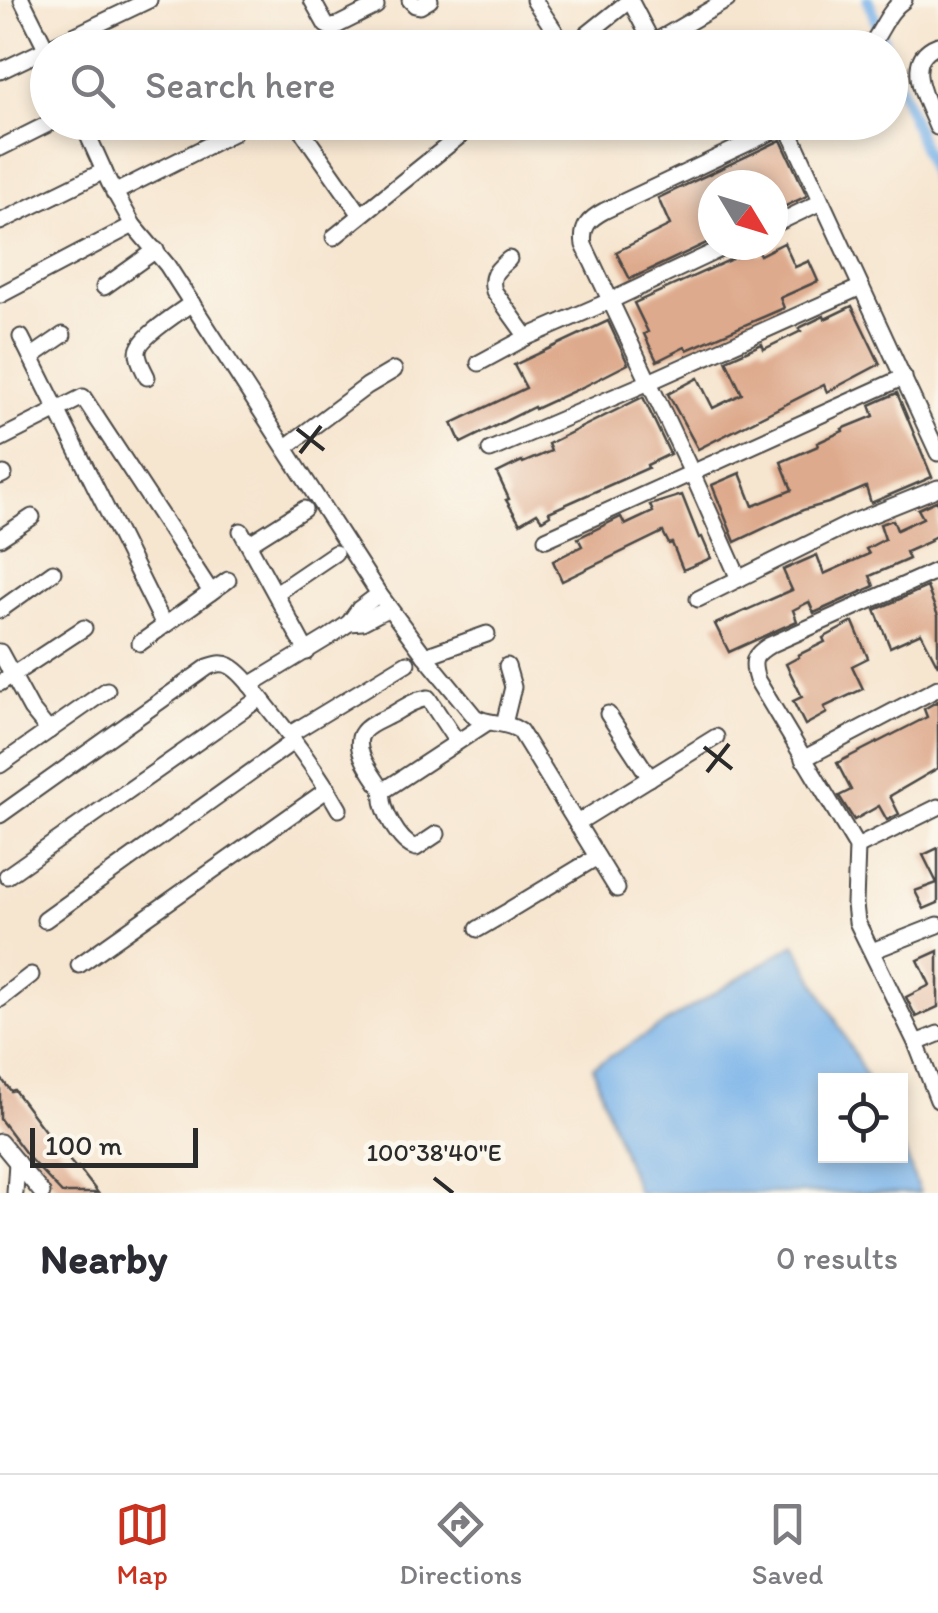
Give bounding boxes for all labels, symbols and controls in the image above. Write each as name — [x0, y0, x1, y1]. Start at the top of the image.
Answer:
search box — [30, 30, 908, 140]
icon: search — [65, 58, 120, 113]
text: Search here — [145, 62, 336, 108]
north arrow — [698, 170, 788, 260]
map controls — [818, 1073, 908, 1163]
button: locate — [818, 1073, 908, 1163]
scale bar — [30, 1123, 198, 1168]
text: 100 m — [45, 1128, 122, 1162]
text: 100°38'40"E — [366, 1137, 502, 1167]
text: Nearby — [40, 1233, 167, 1284]
text: 0 results — [776, 1239, 898, 1277]
tab: Map — [115, 1497, 170, 1591]
tab: Directions — [399, 1497, 522, 1591]
tab: Saved — [752, 1497, 823, 1591]

